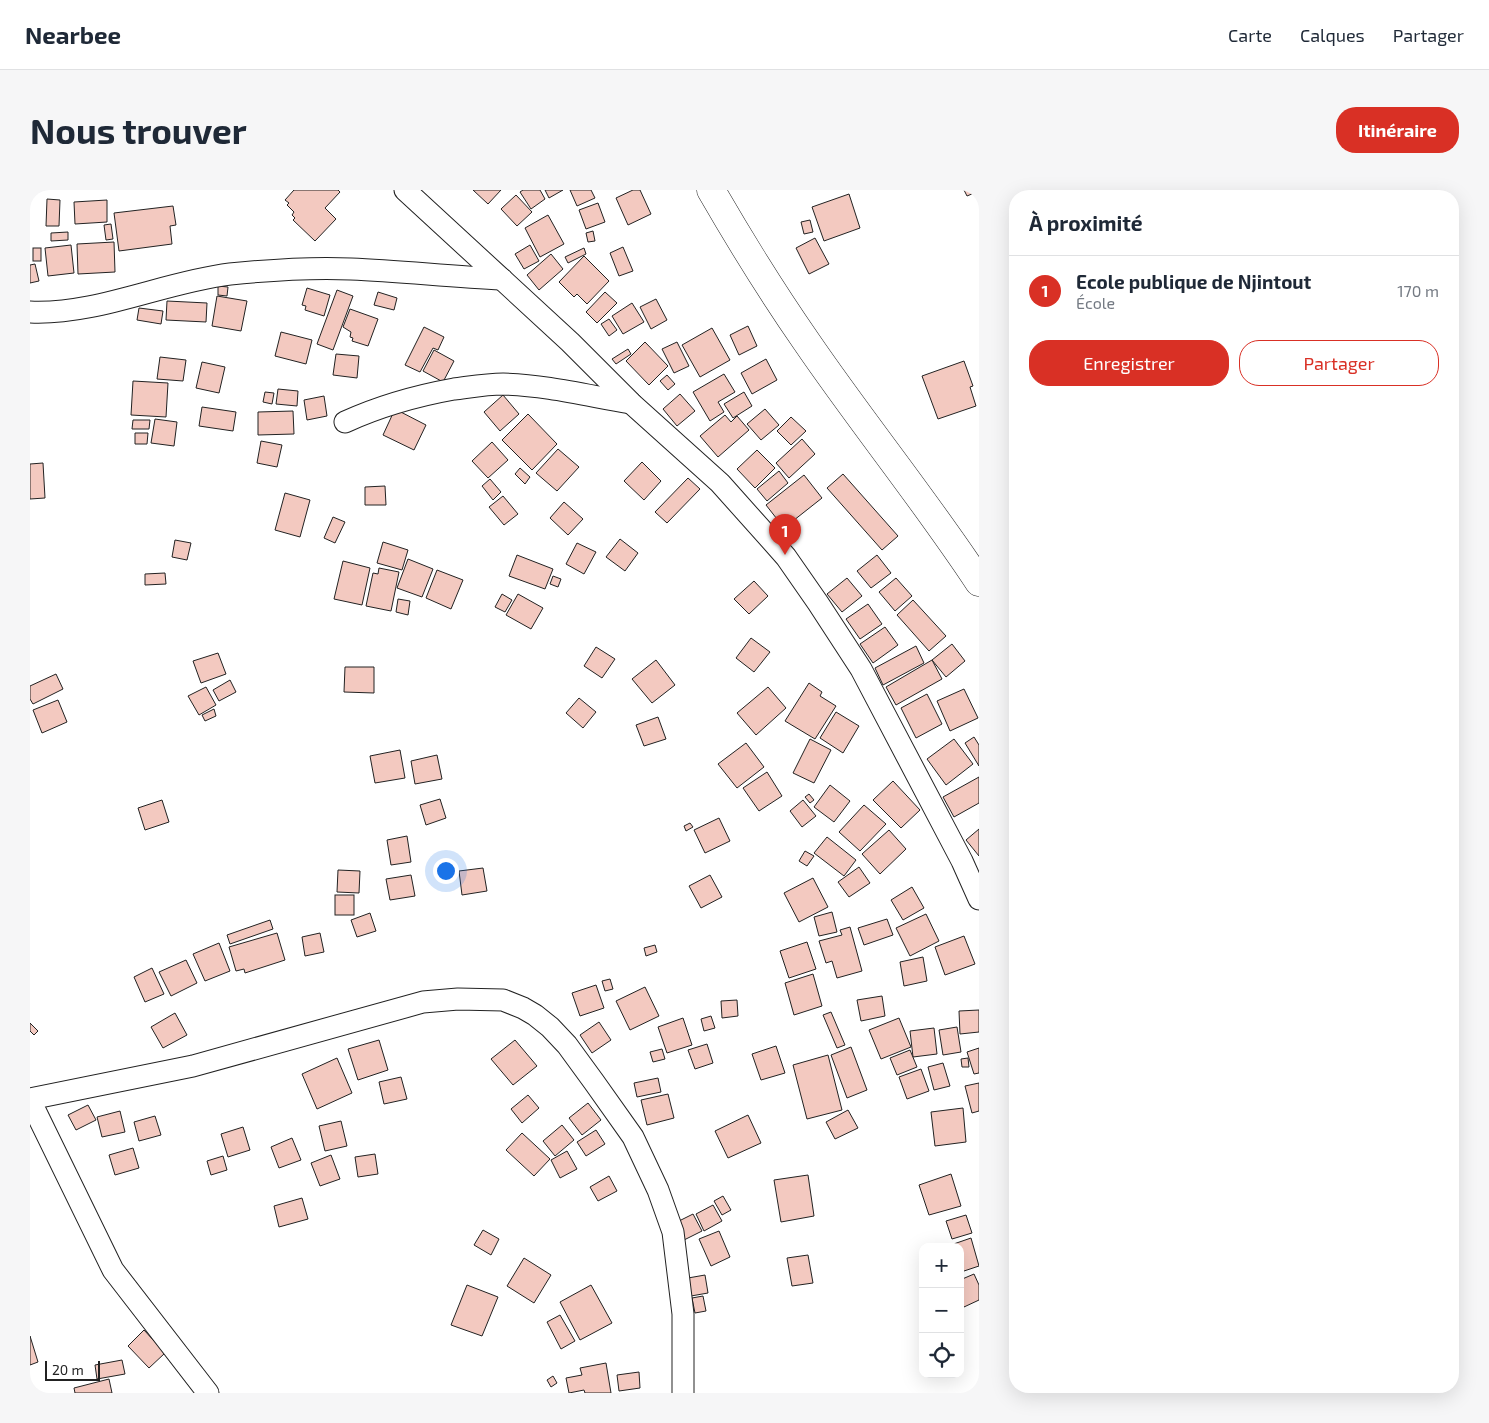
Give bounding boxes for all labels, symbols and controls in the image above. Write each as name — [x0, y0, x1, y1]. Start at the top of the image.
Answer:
text: Nearbee — [25, 20, 121, 49]
text: Carte — [1228, 24, 1272, 46]
text: Calques — [1300, 24, 1365, 46]
text: Partager — [1393, 24, 1464, 46]
button: Itinéraire — [1336, 107, 1459, 153]
text: Nous trouver — [30, 109, 247, 151]
text: À proximité — [1029, 210, 1143, 235]
text: Ecole publique de Njintout — [1076, 270, 1311, 293]
text: 1 — [1042, 281, 1048, 300]
text: 170 m — [1397, 281, 1439, 300]
text: École — [1076, 293, 1115, 312]
button: Enregistrer — [1029, 340, 1229, 386]
button: Partager — [1239, 340, 1439, 386]
pin: 1 — [769, 514, 801, 555]
your location — [433, 858, 459, 884]
map controls — [919, 1243, 964, 1378]
button: + — [919, 1243, 964, 1288]
button: − — [919, 1288, 964, 1333]
button: locate — [919, 1333, 964, 1378]
scale bar — [45, 1358, 100, 1381]
text: 20 m — [52, 1361, 84, 1378]

